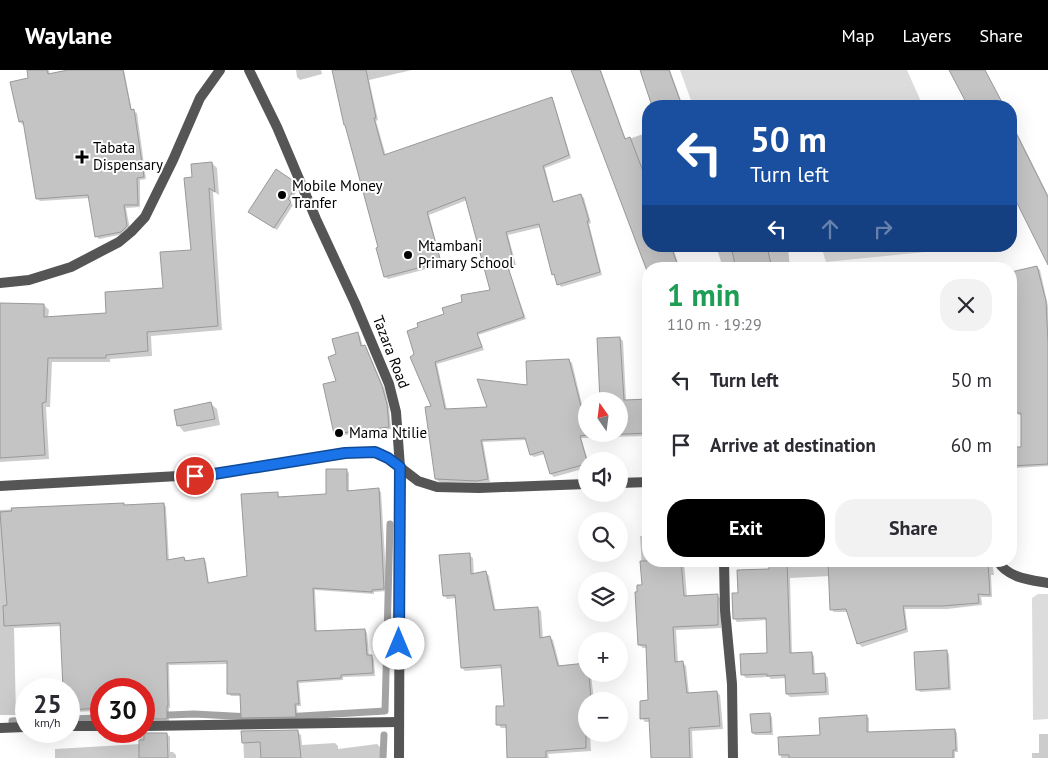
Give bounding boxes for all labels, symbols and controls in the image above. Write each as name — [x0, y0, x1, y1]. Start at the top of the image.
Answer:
text: Waylane — [25, 20, 112, 51]
text: Map — [842, 24, 874, 47]
text: Layers — [902, 24, 951, 47]
text: Share — [979, 24, 1023, 47]
text: 50 m — [750, 116, 827, 162]
icon: left — [667, 120, 732, 185]
place label: Tabata Dispensary — [93, 138, 163, 174]
marker: Tabata Dispensary — [75, 150, 89, 164]
text: Turn left — [750, 160, 829, 188]
place label: Mobile Money Tranfer — [292, 176, 382, 212]
marker: Mobile Money Tranfer — [276, 189, 288, 201]
icon: left — [763, 215, 791, 243]
icon: ahead — [816, 215, 844, 243]
icon: right — [869, 215, 897, 243]
place label: Mtambani Primary School — [418, 236, 514, 272]
marker: Mtambani Primary School — [402, 249, 414, 261]
text: 1 min — [667, 275, 740, 314]
button: close — [940, 279, 992, 331]
street label: Tazara Road — [369, 313, 414, 391]
text: 110 m · 19:29 — [667, 314, 762, 334]
icon: left — [667, 366, 695, 394]
text: Turn left — [710, 368, 779, 392]
text: 50 m — [951, 368, 992, 392]
north arrow — [578, 392, 628, 442]
map controls — [578, 392, 628, 742]
place label: Mama Ntilie — [349, 423, 427, 442]
marker: Mama Ntilie — [333, 427, 345, 439]
icon: arrive — [667, 431, 695, 459]
text: Arrive at destination — [710, 433, 876, 457]
text: 60 m — [951, 433, 992, 457]
button: sound — [578, 452, 628, 502]
pin — [174, 455, 216, 497]
icon: arrive — [181, 462, 209, 490]
button: Exit — [667, 499, 825, 557]
button: Share — [835, 499, 992, 557]
button: search — [578, 512, 628, 562]
button: layers — [578, 572, 628, 622]
position arrow — [372, 617, 424, 669]
button: + — [578, 632, 628, 682]
speed limit sign: 30 — [90, 678, 155, 743]
text: 25 — [33, 688, 62, 720]
button: − — [578, 692, 628, 742]
text: km/h — [34, 715, 61, 730]

